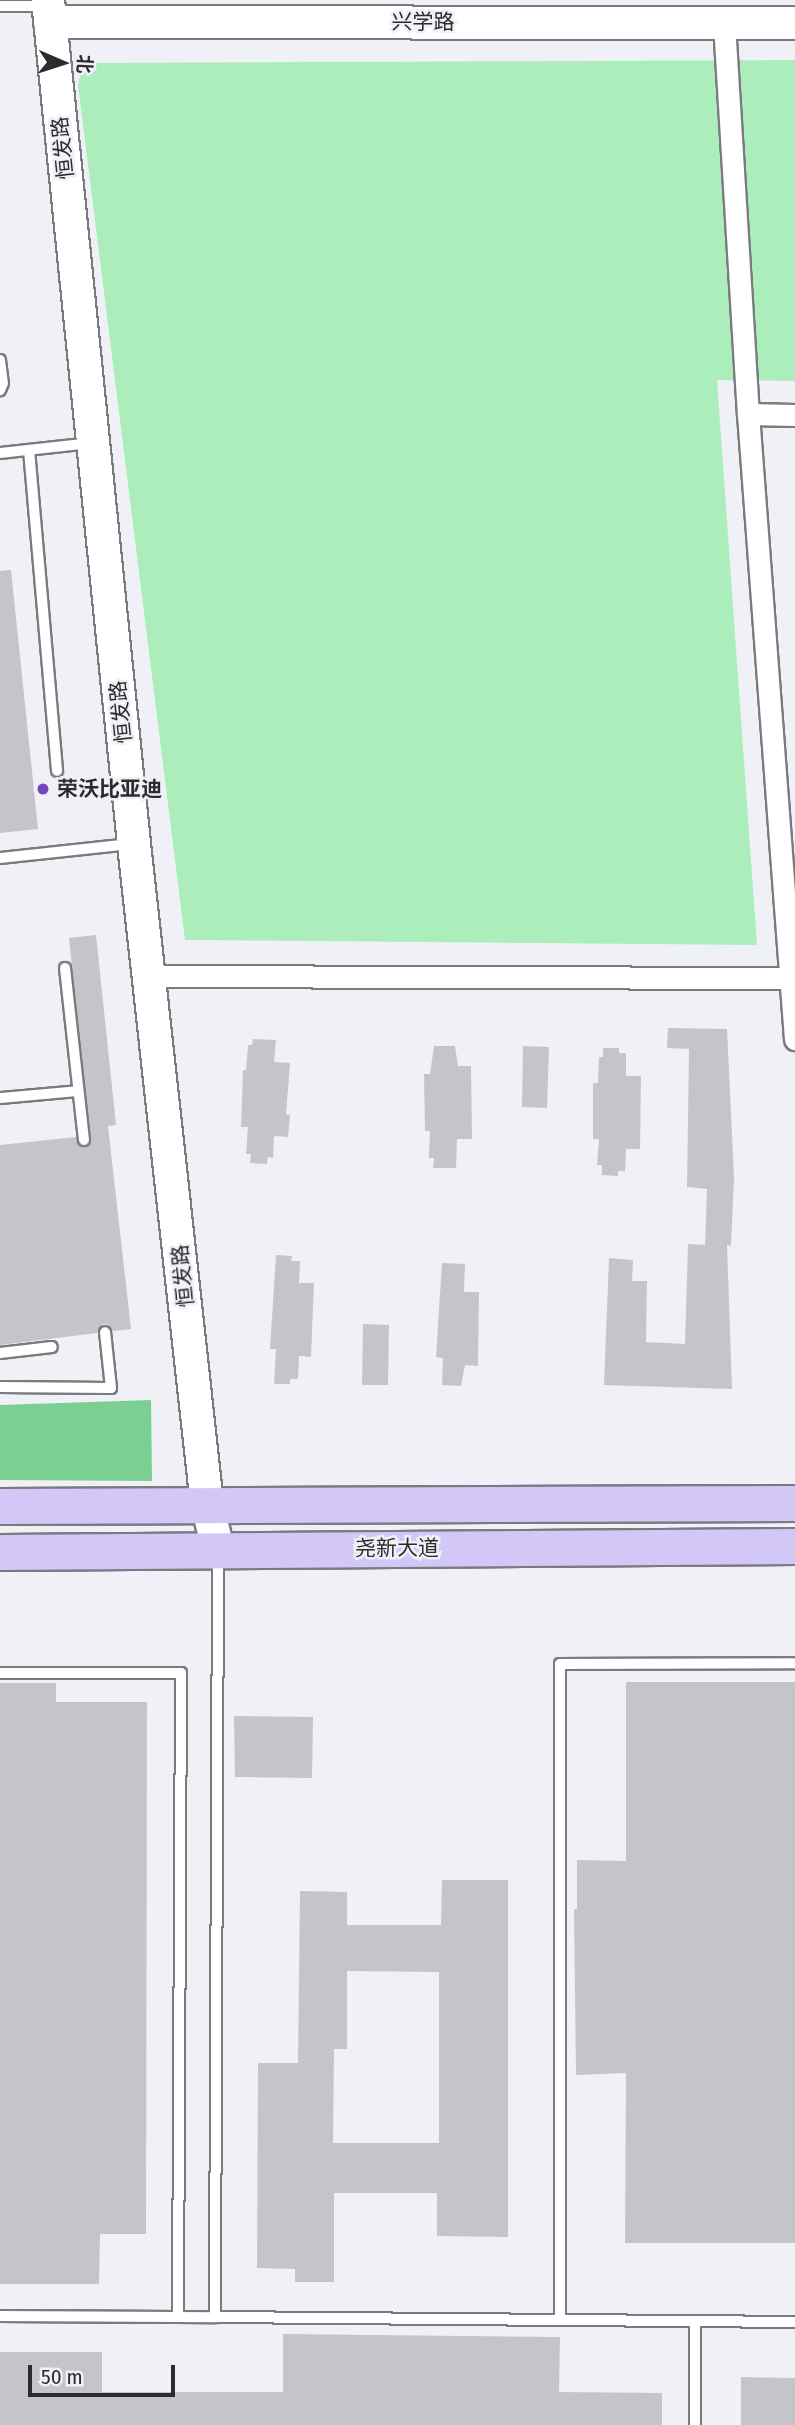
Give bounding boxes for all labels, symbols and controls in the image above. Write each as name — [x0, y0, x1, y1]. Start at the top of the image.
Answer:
street label: 兴学路 — [392, 9, 454, 35]
north arrow — [28, 28, 98, 98]
text: 北 — [72, 54, 96, 74]
street label: 恒发路 — [47, 115, 79, 181]
street label: 恒发路 — [105, 679, 137, 745]
place label: 荣沃比亚迪 — [57, 776, 162, 802]
marker: 荣沃比亚迪 — [35, 781, 51, 797]
street label: 恒发路 — [167, 1243, 199, 1309]
street label: 尧新大道 — [355, 1535, 439, 1561]
scale bar — [32, 2352, 178, 2396]
text: 50 m — [41, 2364, 83, 2390]

